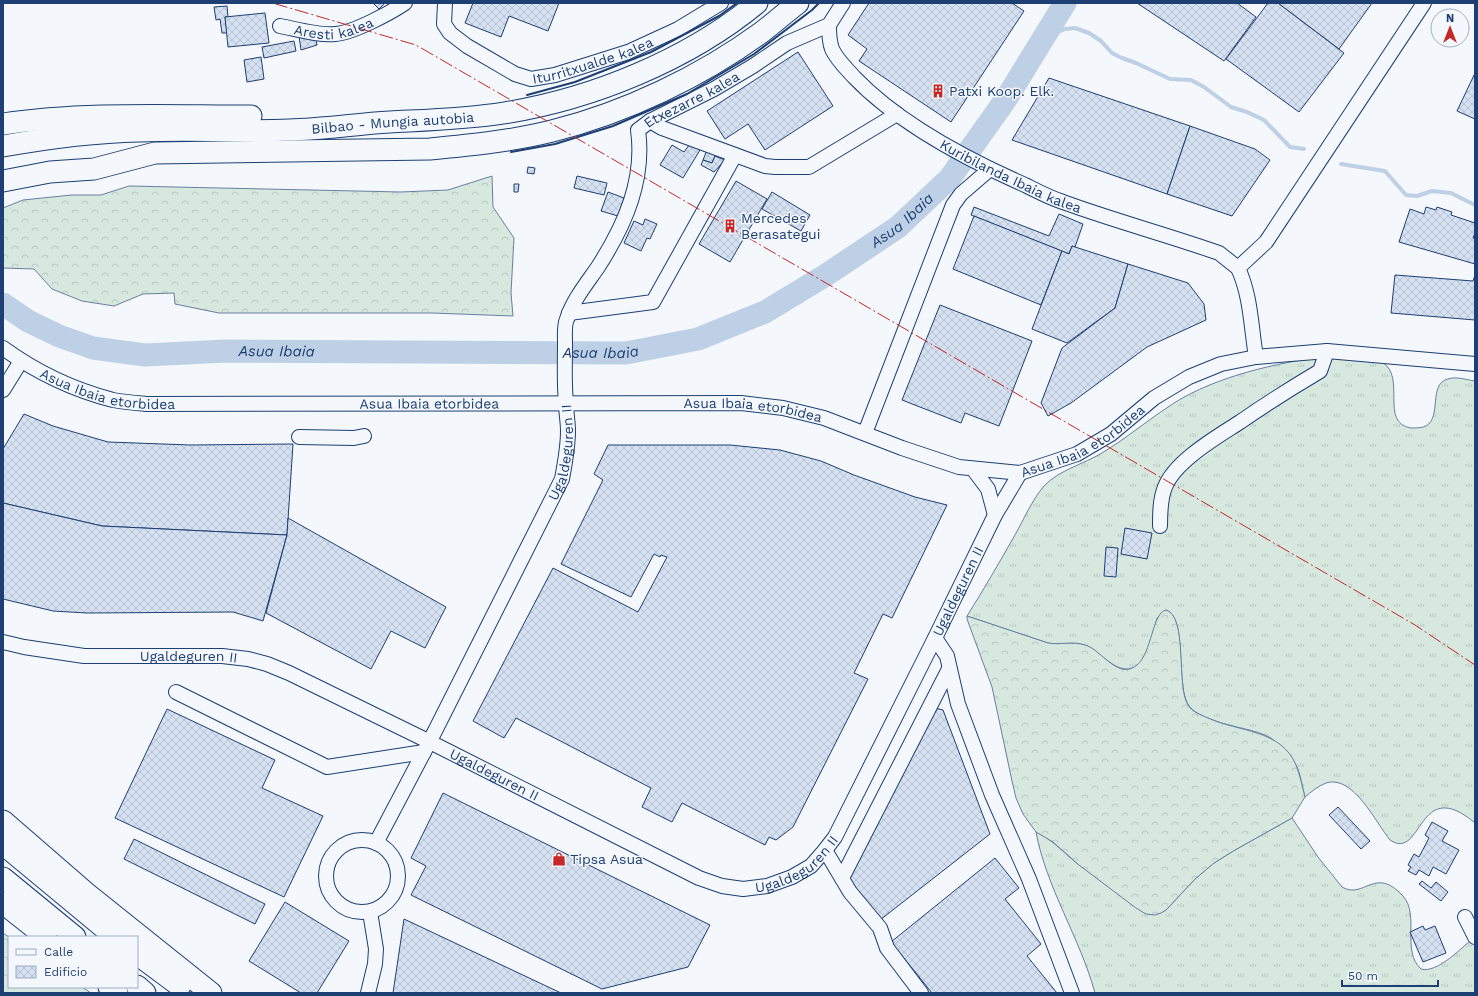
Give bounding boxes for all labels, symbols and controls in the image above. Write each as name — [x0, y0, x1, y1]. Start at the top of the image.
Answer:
north arrow — [1430, 8, 1470, 48]
text: N — [1446, 12, 1454, 25]
street label: Aresti kalea — [293, 14, 376, 42]
street label: Iturritxualde kalea — [531, 34, 655, 87]
street label: Etxezarre kalea — [640, 68, 742, 131]
building icon: Patxi Koop. Elk. — [930, 83, 946, 99]
place label: Patxi Koop. Elk. — [949, 83, 1054, 99]
street label: Bilbao - Mungia autobia — [311, 109, 475, 137]
street label: Kuribilanda Ibaia kalea — [937, 136, 1084, 216]
water label: Asua Ibaia — [866, 189, 937, 252]
place label: Mercedes Berasategui — [741, 210, 820, 242]
building icon: Mercedes Berasategui — [722, 218, 738, 234]
water label: Asua Ibaia — [238, 342, 315, 360]
water label: Asua Ibaia — [562, 342, 640, 362]
street label: Asua Ibaia etorbidea — [38, 365, 175, 412]
street label: Asua Ibaia etorbidea — [360, 395, 499, 412]
street label: Asua Ibaia etorbidea — [684, 395, 824, 425]
street label: Asua Ibaia etorbidea — [1019, 401, 1148, 480]
street label: Ugaldeguren II — [545, 404, 576, 503]
street label: Ugaldeguren II — [929, 544, 986, 639]
street label: Ugaldeguren II — [140, 648, 238, 666]
street label: Ugaldeguren II — [447, 745, 542, 804]
street label: Ugaldeguren II — [754, 832, 841, 895]
shop icon: Tipsa Asua — [551, 851, 567, 867]
place label: Tipsa Asua — [570, 851, 643, 867]
legend — [8, 936, 138, 988]
text: Calle — [44, 945, 73, 959]
scale bar — [1342, 962, 1438, 988]
text: Edificio — [44, 965, 87, 979]
text: 50 m — [1348, 969, 1378, 983]

